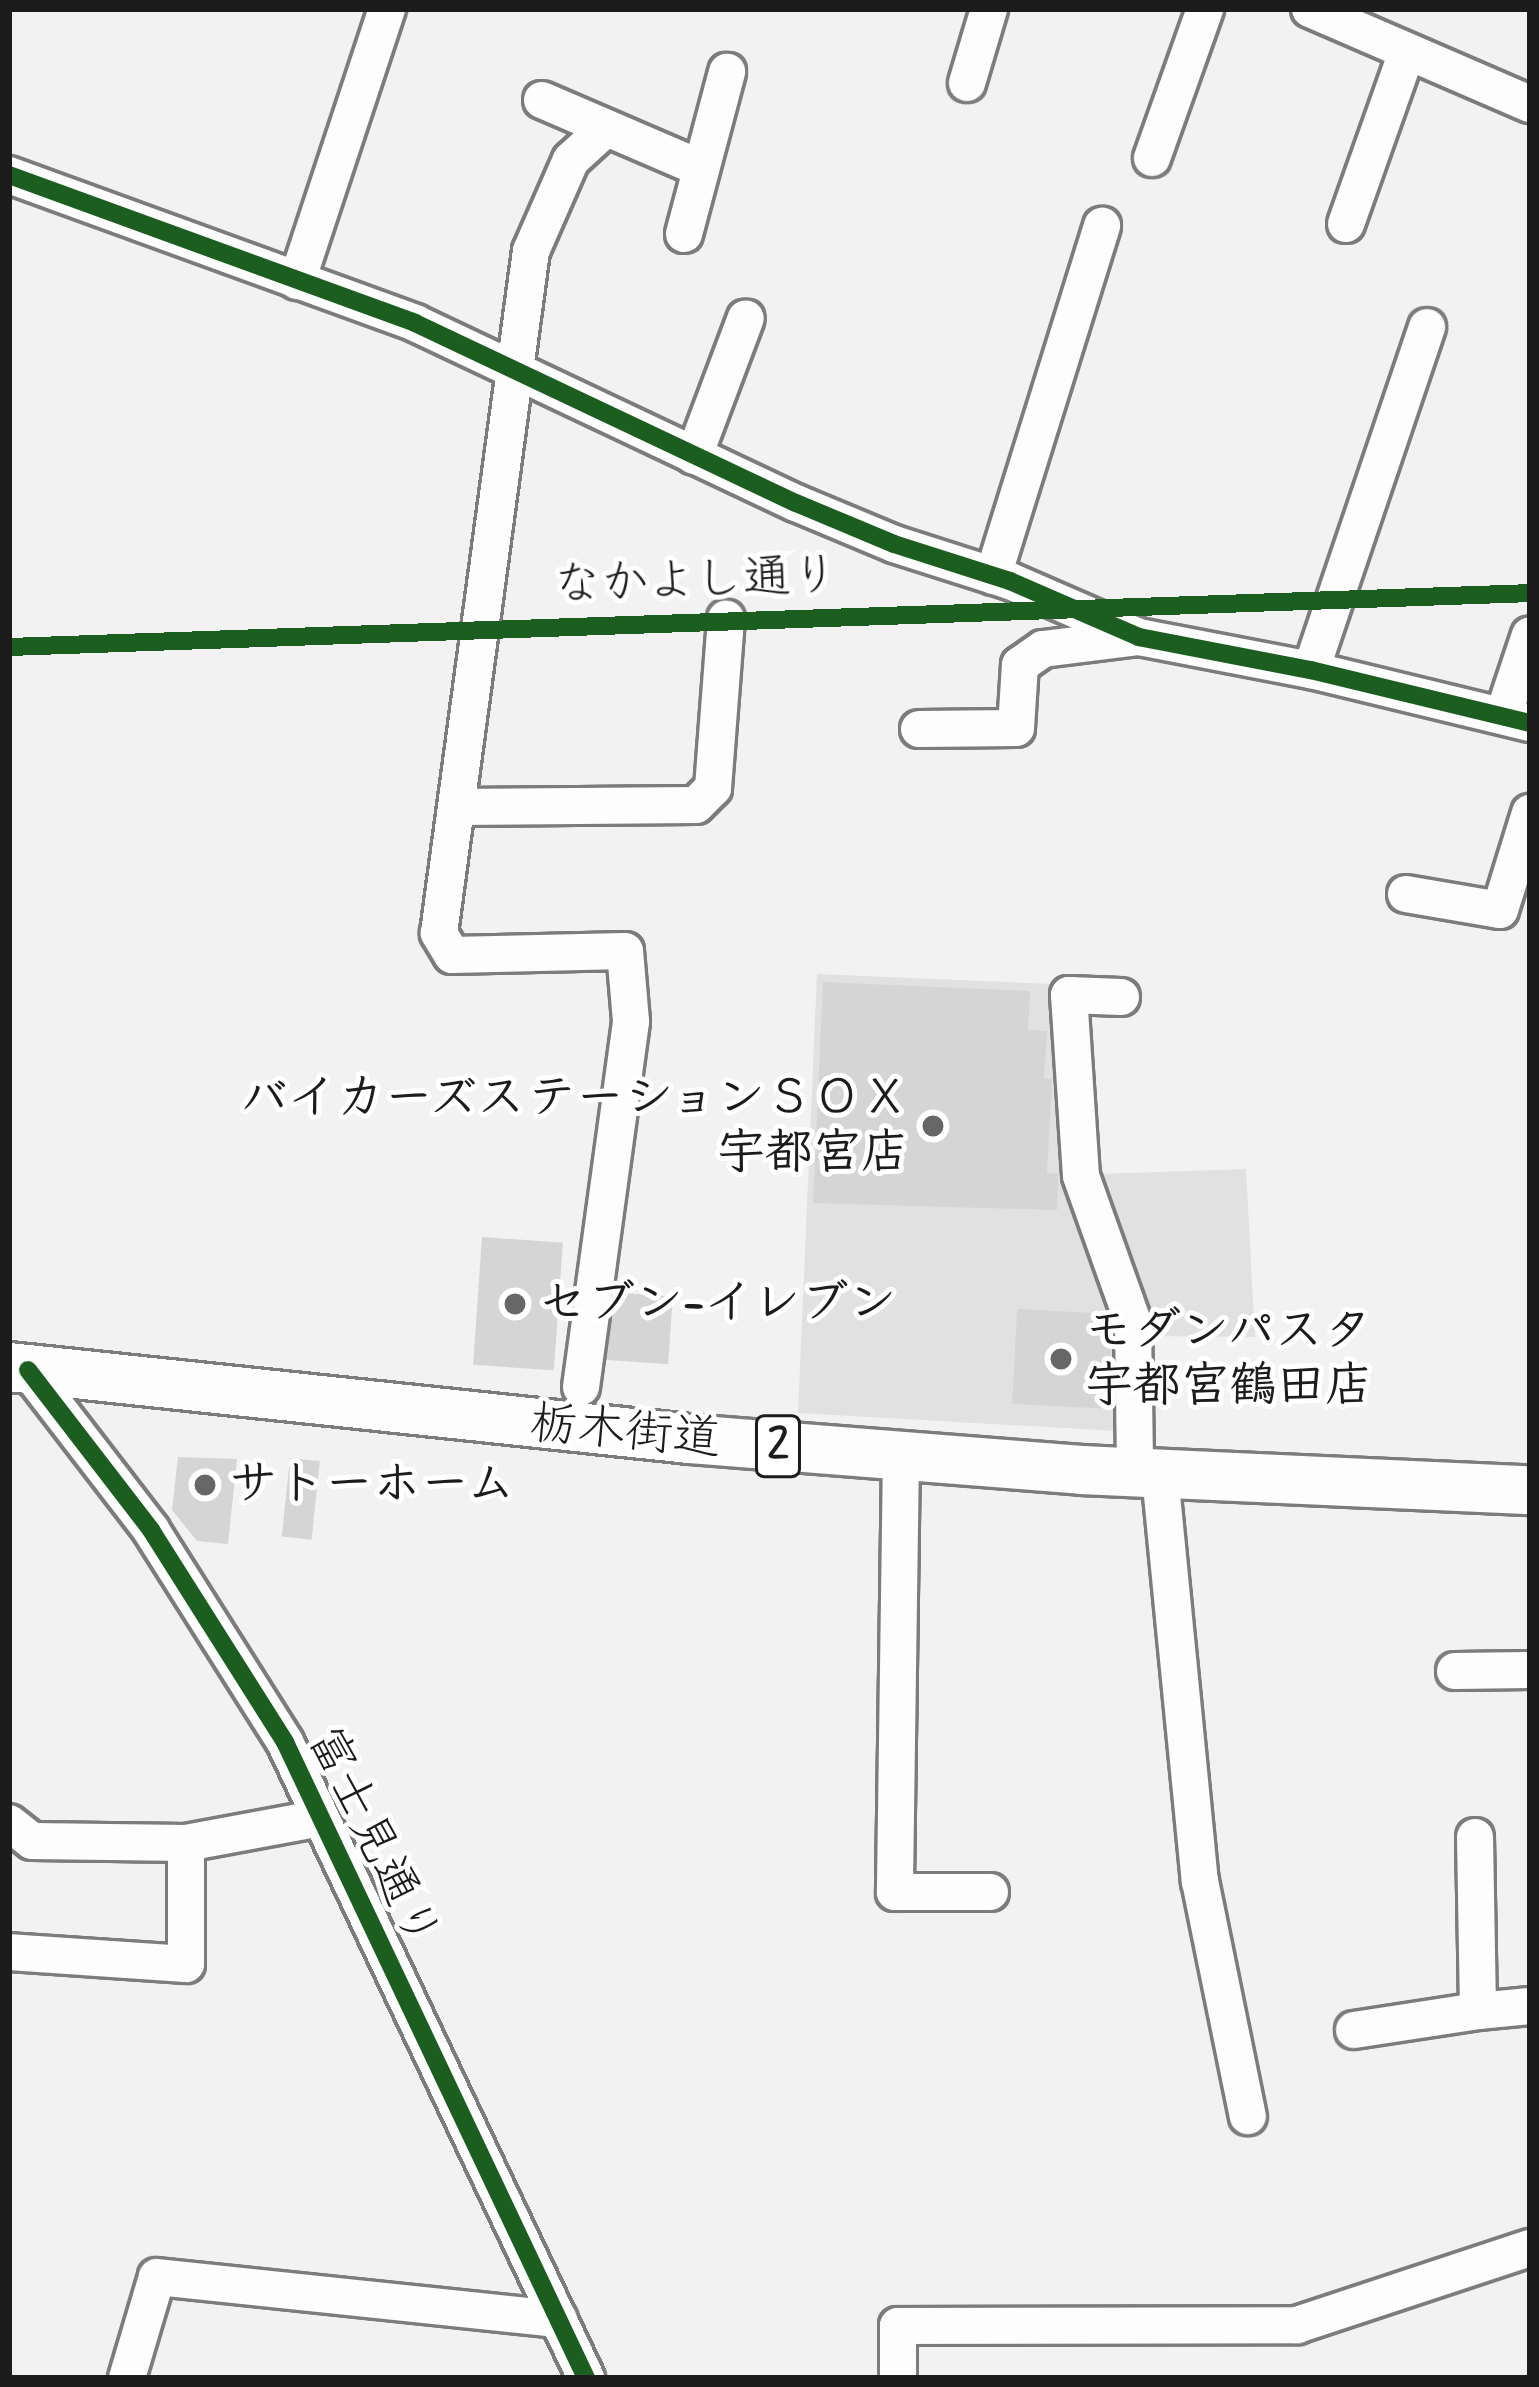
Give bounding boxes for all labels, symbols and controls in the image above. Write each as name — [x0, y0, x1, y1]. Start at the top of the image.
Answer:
street label: なかよし通り — [551, 547, 841, 615]
place label: バイカーズステーションＳＯＸ 宇都宮店 — [237, 1069, 909, 1182]
marker: バイカーズステーションＳＯＸ 宇都宮店 — [920, 1113, 946, 1139]
place label: セブン-イレブン — [539, 1275, 897, 1333]
marker: セブン-イレブン — [502, 1291, 528, 1317]
place label: モダンパスタ 宇都宮鶴田店 — [1085, 1302, 1373, 1415]
marker: モダンパスタ 宇都宮鶴田店 — [1048, 1346, 1074, 1372]
street label: 栃木街道 — [527, 1395, 723, 1469]
road number: 2 — [754, 1407, 802, 1485]
place label: サトーホーム — [229, 1456, 517, 1514]
marker: サトーホーム — [192, 1472, 218, 1498]
street label: 富士見通り — [295, 1718, 451, 1958]

